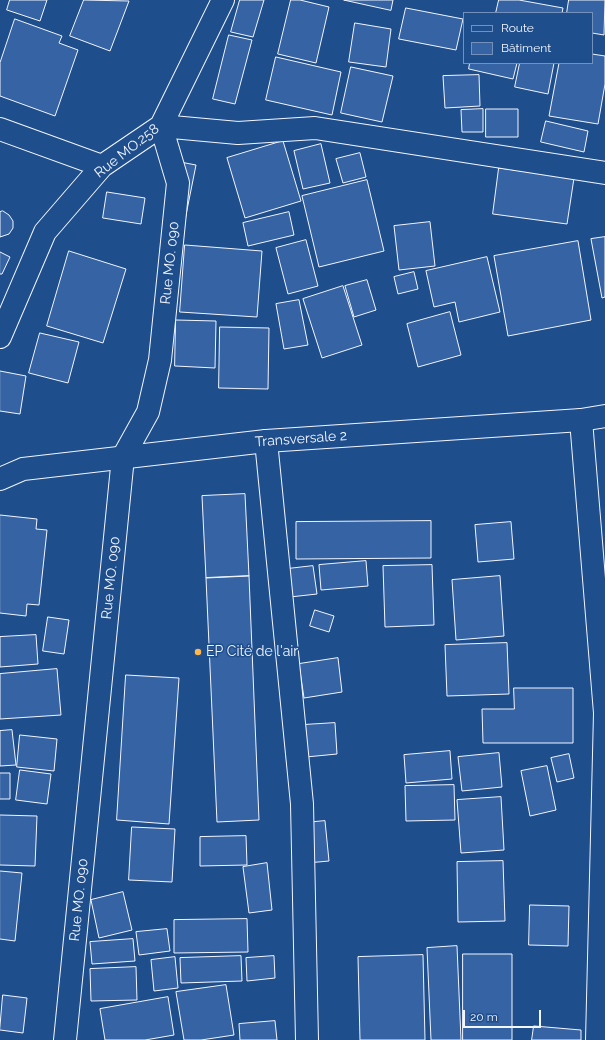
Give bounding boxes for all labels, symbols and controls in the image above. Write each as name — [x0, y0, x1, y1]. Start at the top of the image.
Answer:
legend — [463, 12, 593, 64]
text: Route — [501, 21, 534, 35]
text: Bâtiment — [501, 41, 551, 55]
street label: Rue MO.258 — [91, 120, 163, 182]
street label: Rue MO. 090 — [157, 221, 183, 305]
street label: Transversale 2 — [254, 427, 348, 451]
street label: Rue MO. 090 — [98, 536, 124, 620]
place label: EP Cité de l'air — [206, 644, 298, 660]
marker: EP Cité de l'air — [193, 647, 203, 657]
street label: Rue MO. 090 — [66, 858, 92, 942]
scale bar — [465, 1002, 543, 1028]
text: 20 m — [470, 1010, 498, 1024]

